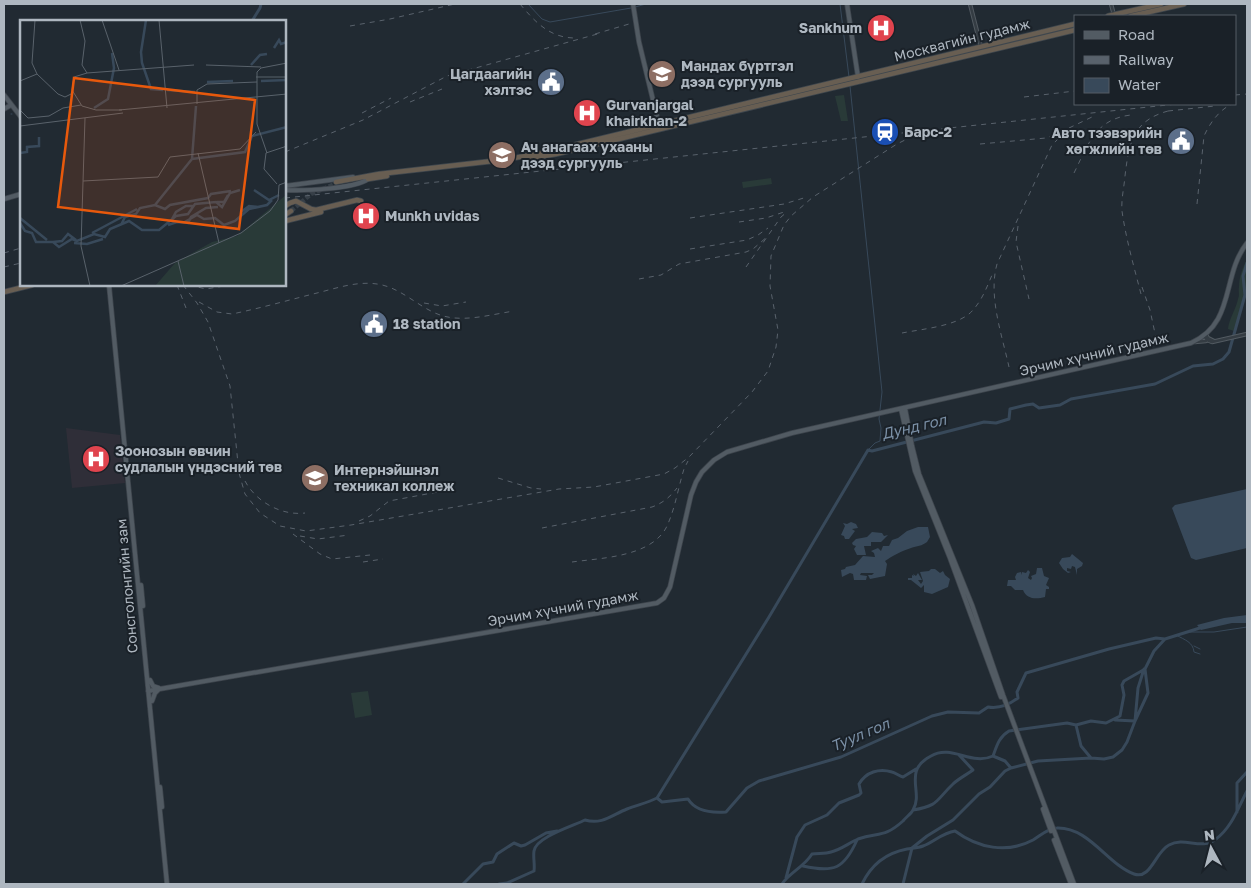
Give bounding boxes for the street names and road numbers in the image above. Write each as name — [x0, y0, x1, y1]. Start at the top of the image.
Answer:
street label: Москвагийн гудамж — [892, 14, 1032, 65]
street label: Эрчим хүчний гудамж — [1018, 328, 1170, 379]
street label: Сонсголонгийн зам — [112, 518, 141, 654]
street label: Эрчим хүчний гудамж — [486, 586, 640, 629]

